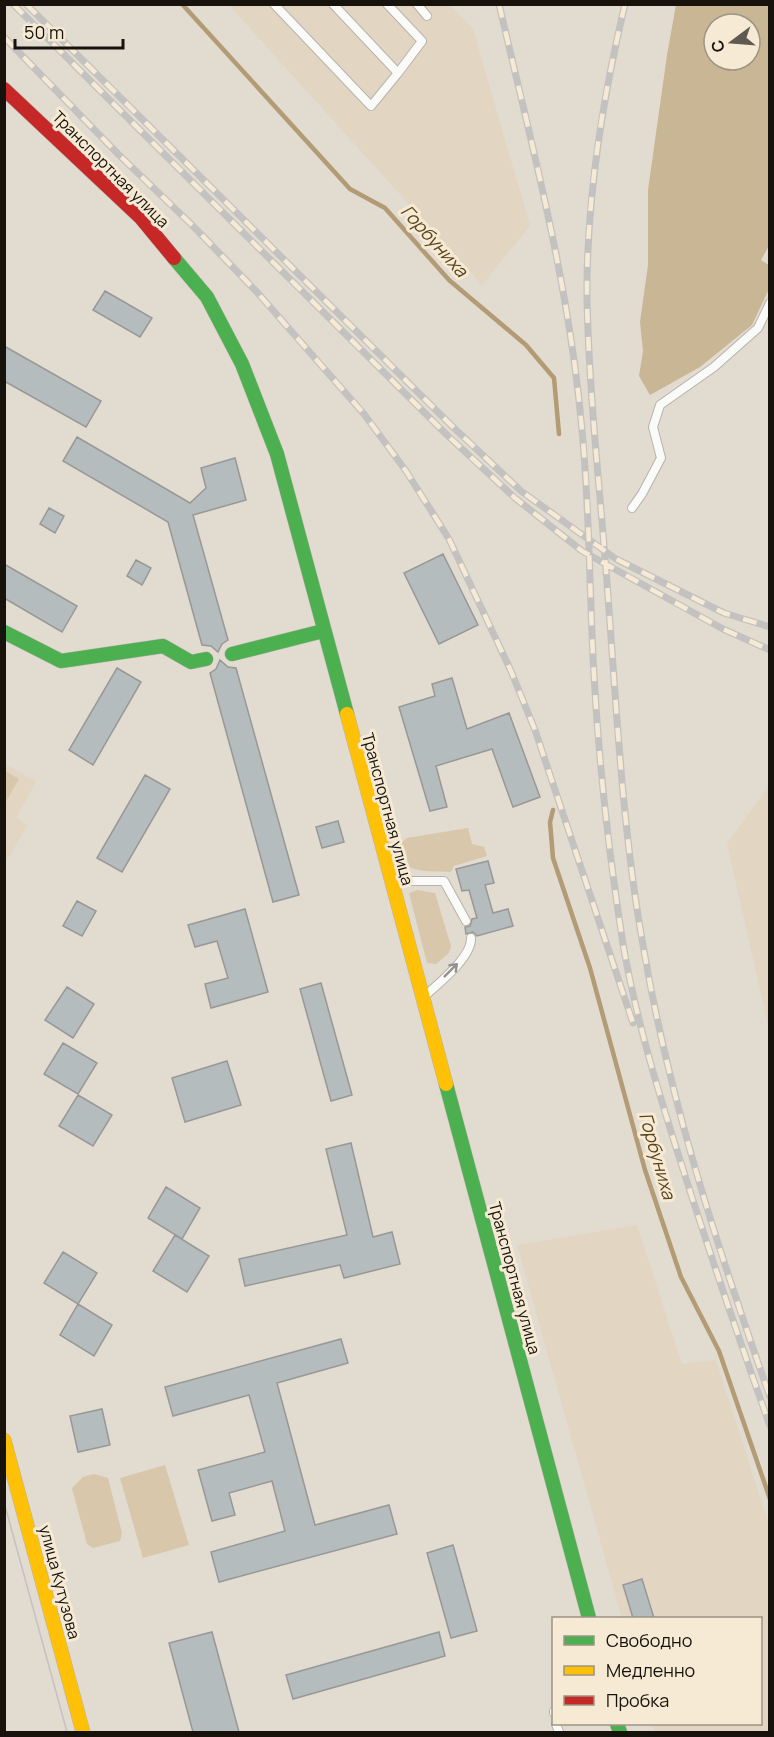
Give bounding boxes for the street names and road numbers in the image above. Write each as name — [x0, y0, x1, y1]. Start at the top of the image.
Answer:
street label: Транспортная улица — [48, 106, 174, 232]
street label: Транспортная улица — [357, 730, 419, 888]
street label: Транспортная улица — [484, 1199, 546, 1357]
street label: улица Кутузова — [34, 1523, 86, 1641]

